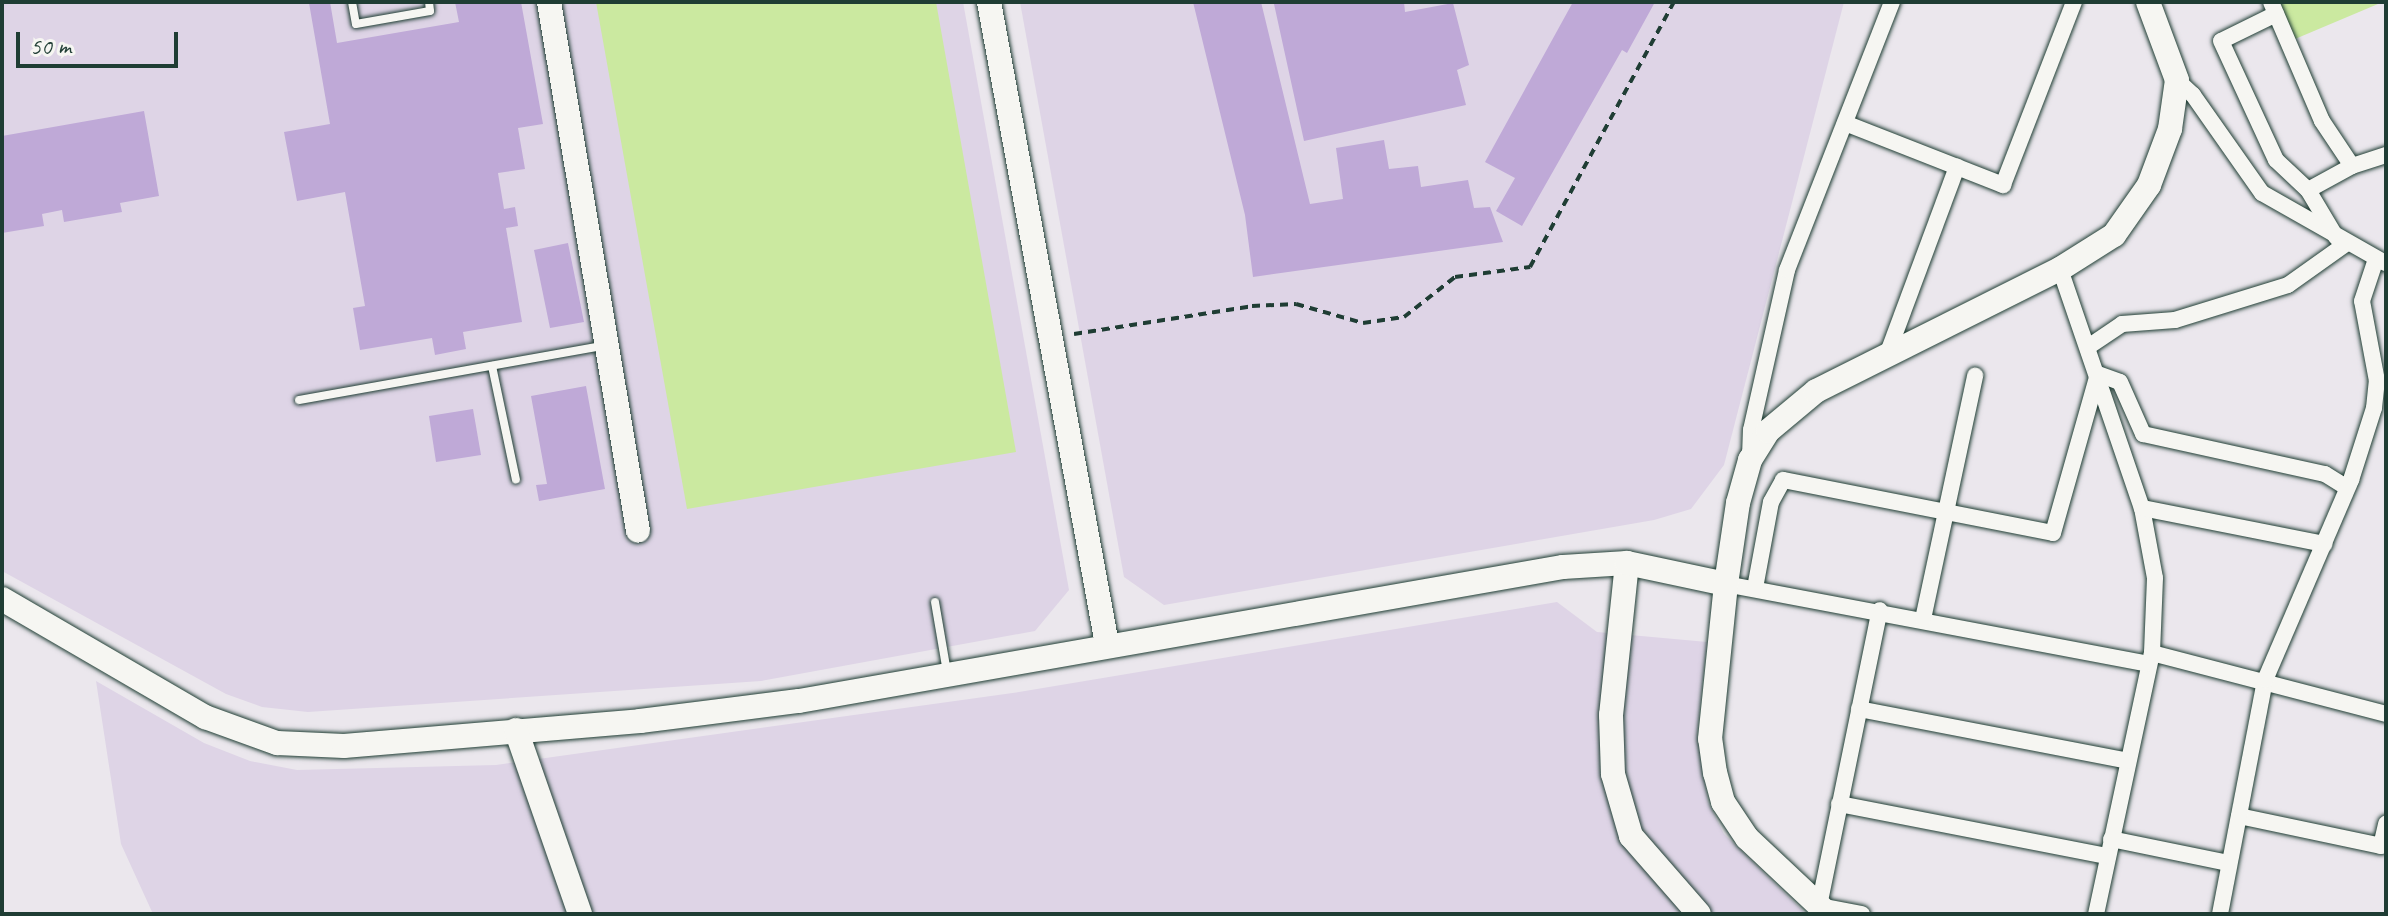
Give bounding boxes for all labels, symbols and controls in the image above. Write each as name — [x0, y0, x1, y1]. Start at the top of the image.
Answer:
scale bar — [20, 16, 182, 66]
text: 50 m — [30, 31, 71, 61]

